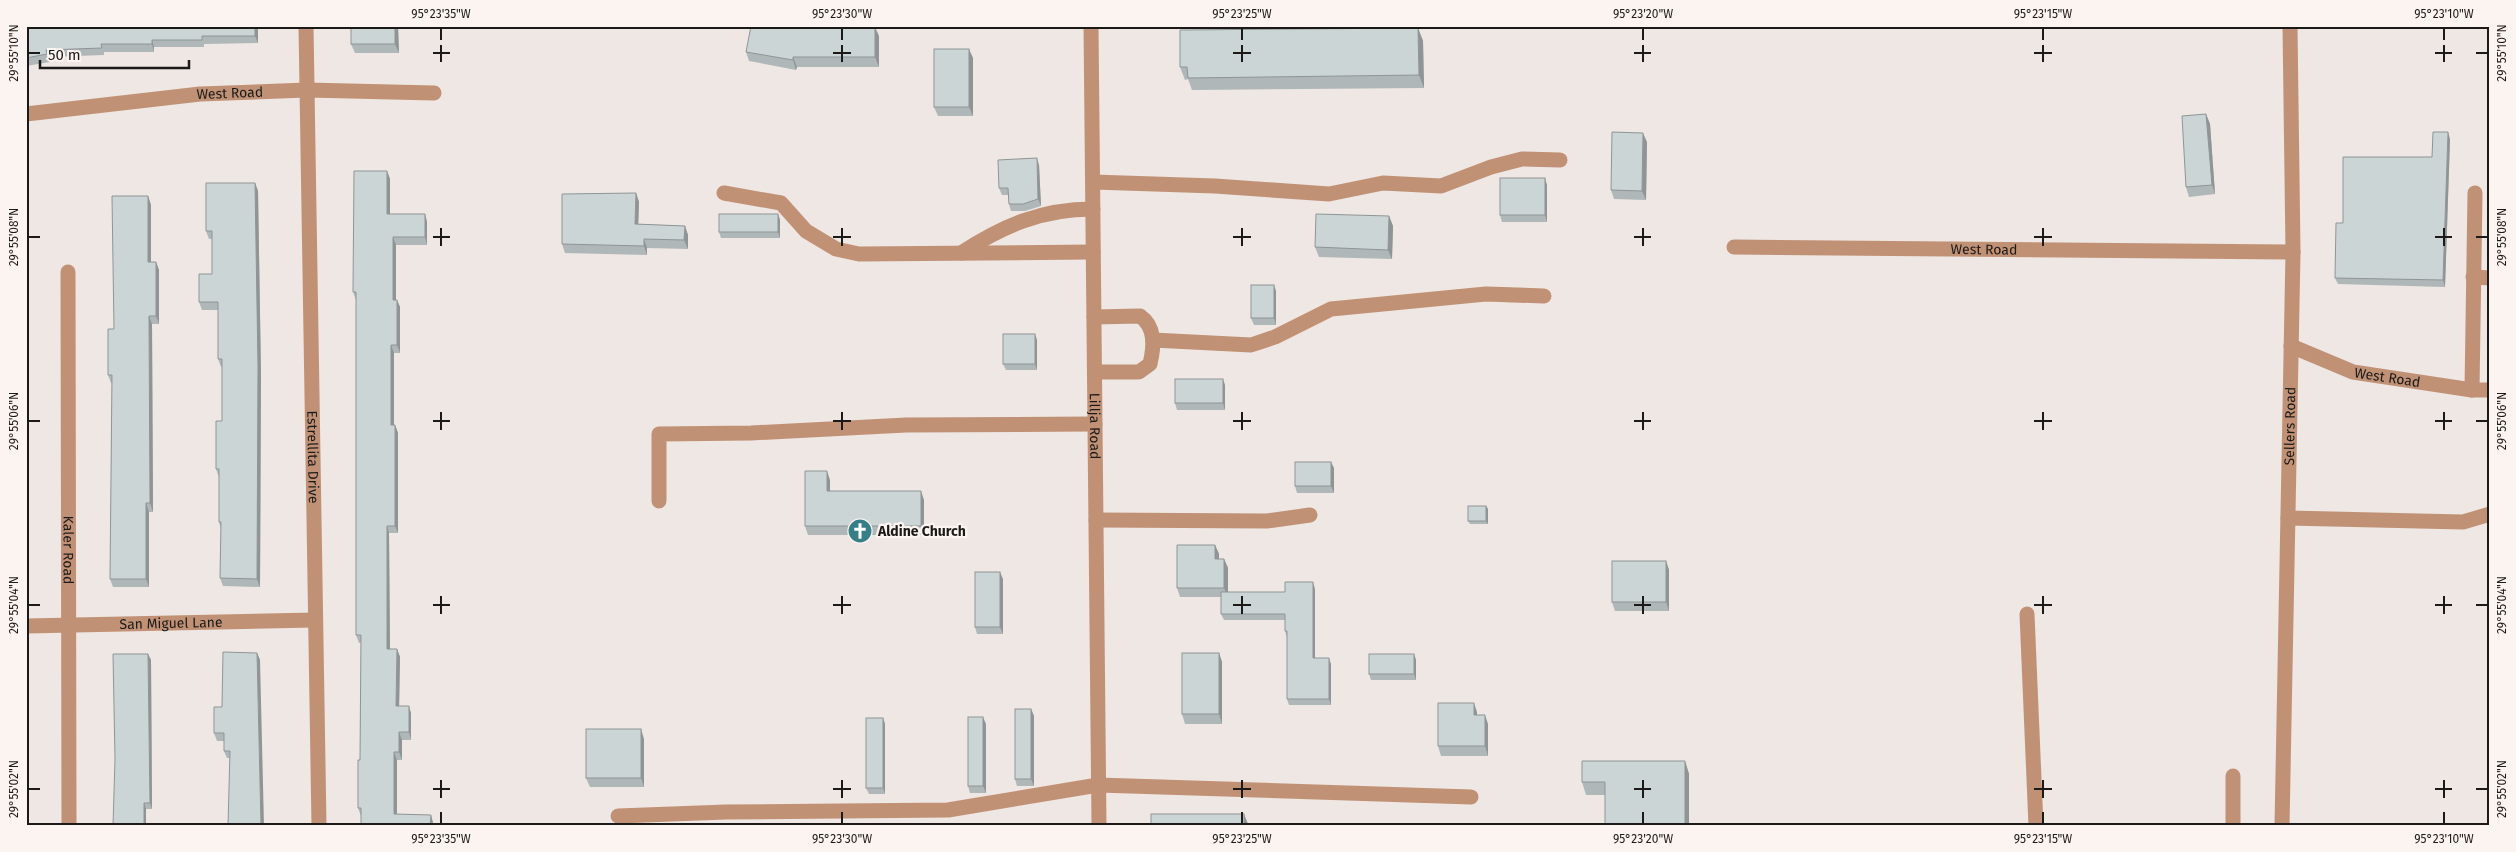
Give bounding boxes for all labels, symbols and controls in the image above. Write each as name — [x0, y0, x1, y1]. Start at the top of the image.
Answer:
text: 95°23'35"W — [411, 7, 471, 21]
text: 95°23'30"W — [812, 7, 872, 21]
text: 95°23'25"W — [1212, 7, 1272, 21]
text: 95°23'20"W — [1613, 7, 1673, 21]
text: 95°23'15"W — [2014, 7, 2072, 21]
text: 95°23'10"W — [2414, 7, 2474, 21]
text: 29°55'10"N — [7, 24, 21, 82]
text: 29°55'10"N — [2495, 24, 2509, 82]
scale bar — [40, 38, 189, 70]
text: 50 m — [48, 46, 81, 64]
street label: West Road — [196, 83, 263, 103]
text: 29°55'08"N — [7, 208, 21, 266]
text: 29°55'08"N — [2495, 208, 2509, 266]
street label: West Road — [1951, 240, 2017, 258]
street label: West Road — [2353, 364, 2422, 391]
street label: Sellers Road — [2280, 386, 2299, 466]
text: 29°55'06"N — [7, 392, 21, 450]
text: 29°55'06"N — [2495, 392, 2509, 450]
street label: Lillja Road — [1086, 393, 1104, 459]
street label: Estrellita Drive — [304, 410, 322, 504]
street label: Kaler Road — [60, 516, 77, 584]
church icon: Aldine Church — [847, 518, 873, 544]
place label: Aldine Church — [877, 523, 966, 540]
text: 29°55'04"N — [7, 576, 21, 634]
text: 29°55'04"N — [2495, 576, 2509, 634]
street label: San Miguel Lane — [119, 613, 223, 633]
text: 29°55'02"N — [7, 760, 21, 818]
text: 29°55'02"N — [2495, 760, 2509, 818]
text: 95°23'35"W — [411, 832, 471, 846]
text: 95°23'30"W — [812, 832, 872, 846]
text: 95°23'25"W — [1212, 832, 1272, 846]
text: 95°23'20"W — [1613, 832, 1673, 846]
text: 95°23'15"W — [2014, 832, 2072, 846]
text: 95°23'10"W — [2414, 832, 2474, 846]

